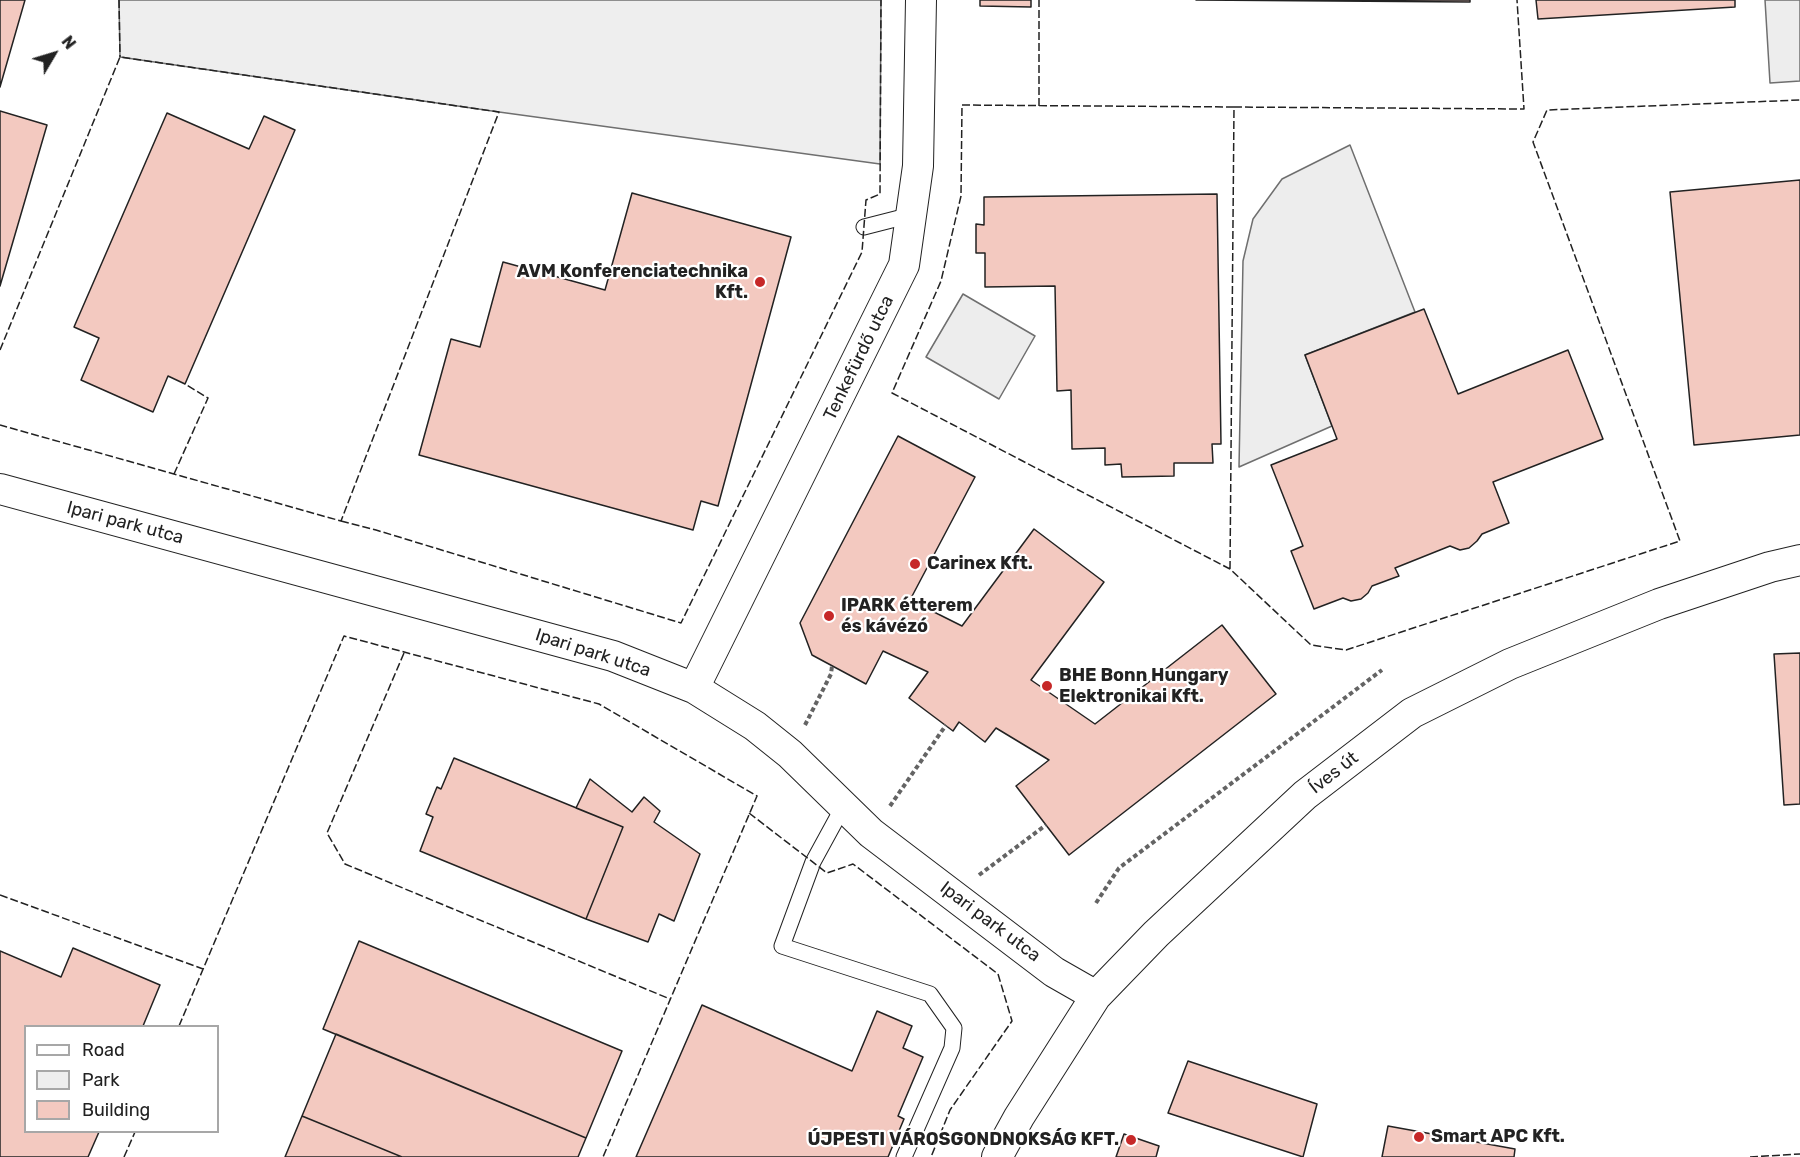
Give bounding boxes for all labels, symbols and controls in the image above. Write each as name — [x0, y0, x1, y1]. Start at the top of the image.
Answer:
north arrow — [24, 24, 84, 84]
text: N — [58, 32, 80, 53]
place label: AVM Konferenciatechnika Kft. — [517, 261, 748, 304]
marker: AVM Konferenciatechnika Kft. — [753, 275, 767, 289]
street label: Tenkefürdő utca — [819, 292, 899, 424]
street label: Ipari park utca — [64, 497, 186, 549]
place label: Carinex Kft. — [927, 553, 1033, 575]
marker: Carinex Kft. — [908, 557, 922, 571]
place label: IPARK étterem és kávézó — [841, 595, 973, 638]
marker: IPARK étterem és kávézó — [822, 609, 836, 623]
street label: Ipari park utca — [533, 624, 653, 682]
place label: BHE Bonn Hungary Elektronikai Kft. — [1059, 665, 1229, 708]
marker: BHE Bonn Hungary Elektronikai Kft. — [1040, 679, 1054, 693]
street label: Íves út — [1305, 747, 1363, 799]
street label: Ipari park utca — [936, 877, 1044, 967]
legend — [24, 1025, 219, 1133]
text: Road — [82, 1039, 125, 1061]
text: Park — [82, 1069, 119, 1091]
text: Building — [82, 1099, 150, 1121]
place label: Smart APC Kft. — [1431, 1126, 1565, 1148]
place label: ÚJPESTI VÁROSGONDNOKSÁG KFT. — [807, 1129, 1119, 1151]
marker: Smart APC Kft. — [1412, 1130, 1426, 1144]
marker: ÚJPESTI VÁROSGONDNOKSÁG KFT. — [1124, 1133, 1138, 1147]

